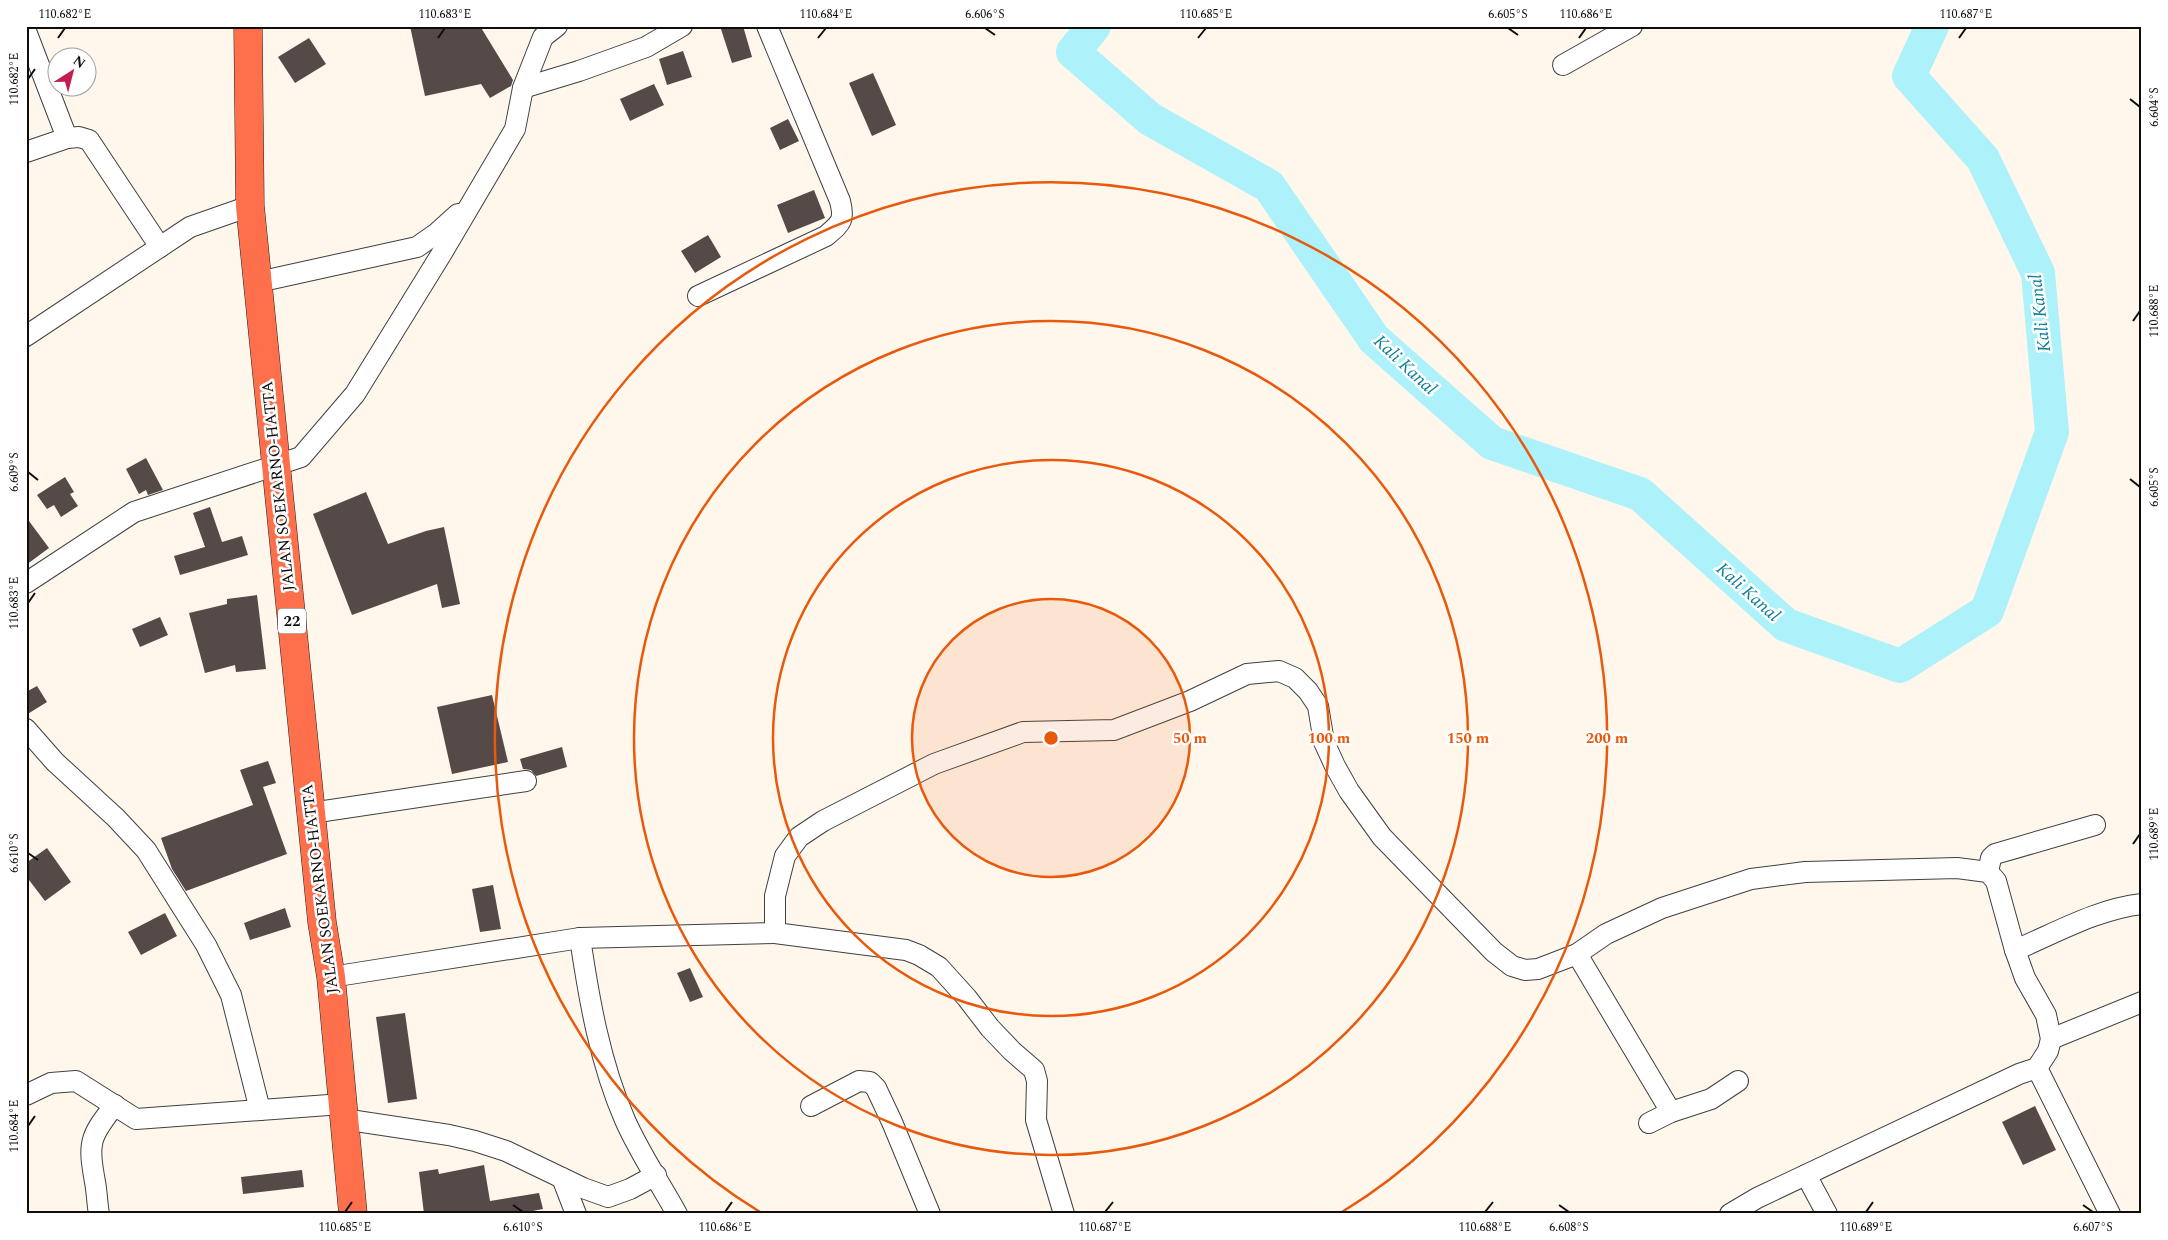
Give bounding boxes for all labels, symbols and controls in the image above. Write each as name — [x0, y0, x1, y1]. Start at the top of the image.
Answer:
text: 110.682°E — [39, 5, 91, 24]
text: 110.683°E — [419, 5, 471, 24]
text: 110.684°E — [800, 5, 852, 24]
text: 6.606°S — [965, 5, 1005, 24]
text: 110.685°E — [1180, 5, 1232, 24]
text: 6.605°S — [1488, 5, 1528, 24]
text: 110.686°E — [1560, 5, 1612, 24]
text: 110.687°E — [1940, 5, 1992, 24]
north arrow — [48, 48, 98, 98]
text: N — [69, 50, 90, 74]
text: 110.682°E — [5, 53, 24, 105]
text: 6.604°S — [2145, 87, 2164, 127]
water label: Kali Kanal — [2022, 272, 2058, 353]
text: 110.688°E — [2145, 285, 2164, 337]
water label: Kali Kanal — [1367, 328, 1443, 402]
street label: JALAN SOEKARNO-HATTA — [255, 380, 301, 592]
text: 6.609°S — [5, 452, 24, 492]
text: 6.605°S — [2145, 467, 2164, 507]
water label: Kali Kanal — [1710, 556, 1786, 628]
text: 110.683°E — [5, 577, 24, 629]
road number: 22 — [278, 608, 306, 634]
text: 50 m — [1173, 727, 1208, 750]
text: 100 m — [1308, 727, 1351, 750]
text: 150 m — [1447, 727, 1490, 750]
text: 200 m — [1586, 727, 1629, 750]
centre of rings — [1042, 729, 1060, 747]
street label: JALAN SOEKARNO-HATTA — [295, 783, 345, 995]
text: 110.689°E — [2145, 808, 2164, 860]
text: 6.610°S — [5, 833, 24, 873]
text: 110.684°E — [5, 1100, 24, 1152]
text: 110.685°E — [319, 1218, 371, 1237]
text: 6.610°S — [503, 1218, 543, 1237]
text: 110.686°E — [699, 1218, 751, 1237]
text: 110.687°E — [1079, 1218, 1131, 1237]
text: 110.688°E — [1459, 1218, 1511, 1237]
text: 6.608°S — [1549, 1218, 1589, 1237]
text: 110.689°E — [1840, 1218, 1892, 1237]
text: 6.607°S — [2073, 1218, 2113, 1237]

